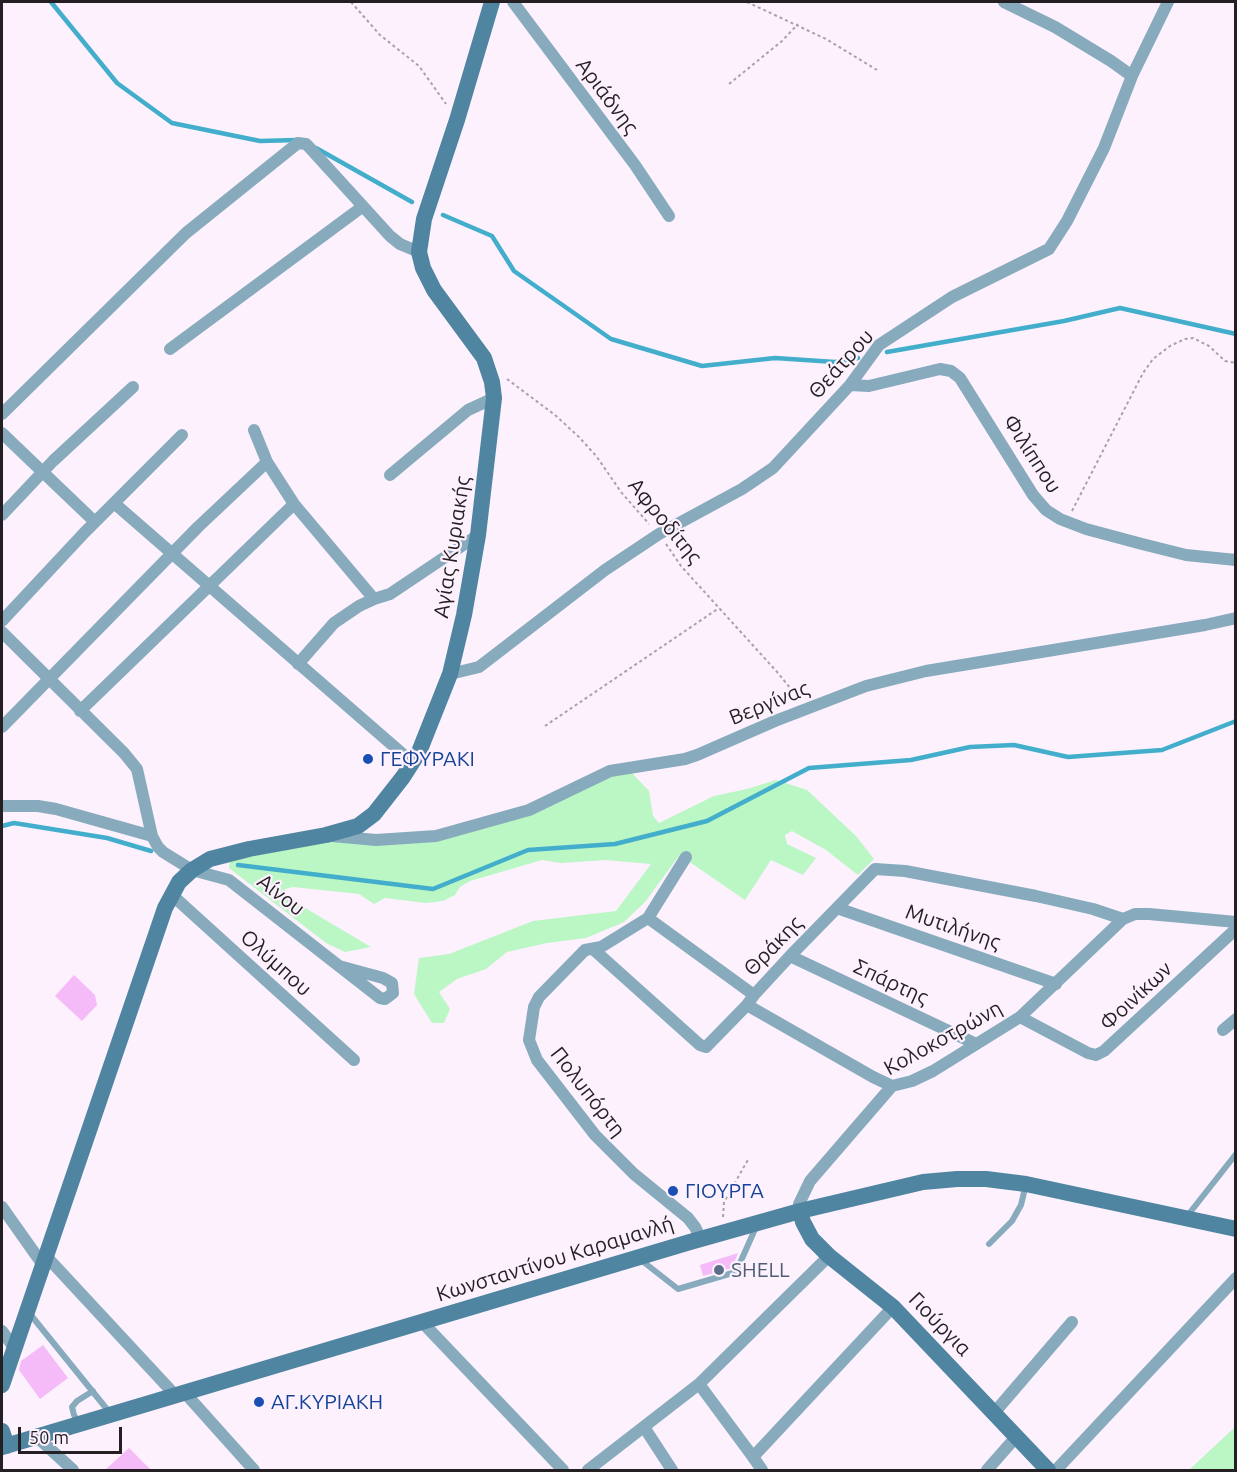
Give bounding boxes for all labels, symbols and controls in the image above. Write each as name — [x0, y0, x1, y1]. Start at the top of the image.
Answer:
street label: Αριάδνης — [570, 53, 644, 139]
street label: Θεάτρου — [803, 324, 879, 404]
street label: Φιλίππου — [997, 410, 1067, 498]
street label: Αφροδίτης — [623, 473, 707, 569]
street label: Αγίας Κυριακής — [428, 474, 476, 620]
street label: Βεργίνας — [725, 676, 813, 730]
place label: ΓΕΦΥΡΑΚΙ — [380, 746, 475, 772]
marker: ΓΕΦΥΡΑΚΙ — [361, 752, 375, 766]
street label: Αίνου — [252, 869, 310, 921]
street label: Μυτιλήνης — [902, 899, 1004, 955]
street label: Θράκης — [738, 911, 808, 981]
street label: Ολύμπου — [235, 925, 317, 1001]
street label: Σπάρτης — [850, 954, 932, 1010]
street label: Φοινίκων — [1095, 956, 1177, 1036]
street label: Κολοκοτρώνη — [879, 995, 1007, 1081]
street label: Πολυπόρτη — [545, 1042, 631, 1142]
place label: ΓΙΟΥΡΓΑ — [685, 1178, 764, 1204]
marker: ΓΙΟΥΡΓΑ — [666, 1184, 680, 1198]
street label: Κωνσταντίνου Καραμανλή — [433, 1211, 677, 1307]
place label: SHELL — [731, 1257, 790, 1283]
marker: SHELL — [712, 1263, 726, 1277]
street label: Γιούργια — [904, 1287, 976, 1361]
place label: ΑΓ.ΚΥΡΙΑΚΗ — [271, 1389, 383, 1415]
marker: ΑΓ.ΚΥΡΙΑΚΗ — [252, 1395, 266, 1409]
scale bar — [21, 1415, 124, 1453]
text: 50 m — [29, 1427, 69, 1447]

